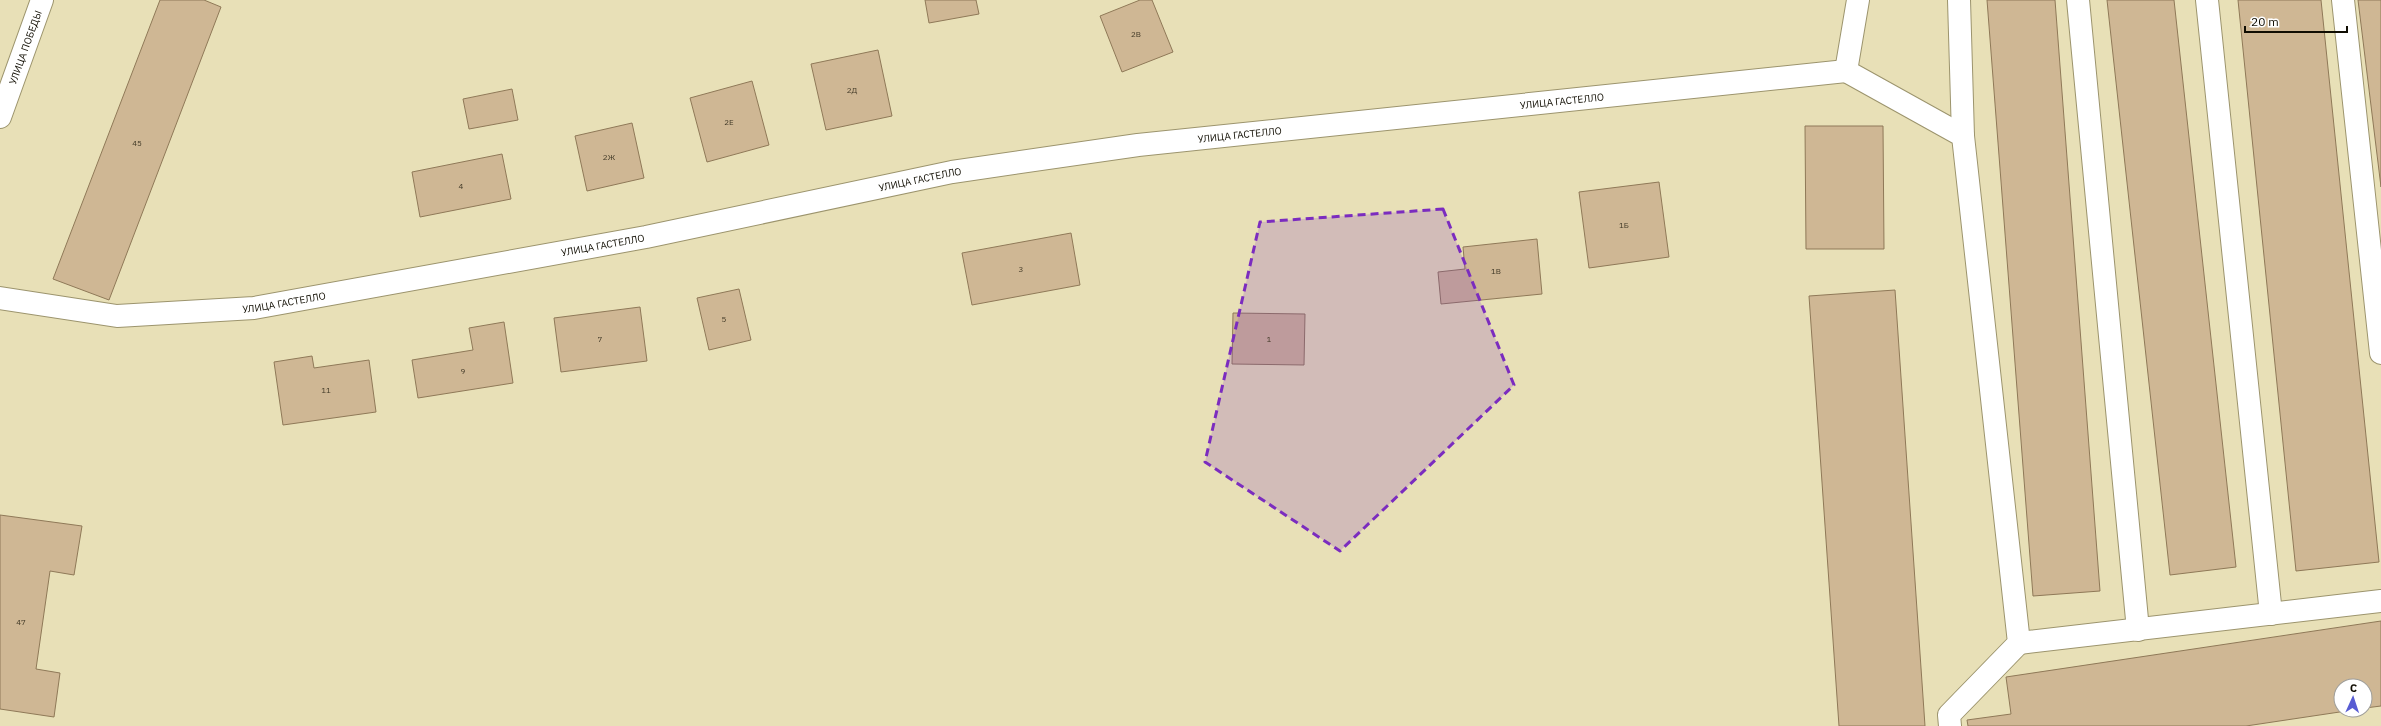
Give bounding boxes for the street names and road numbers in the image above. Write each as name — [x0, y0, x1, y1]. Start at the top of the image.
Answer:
street label: УЛИЦА ПОБЕДЫ — [6, 9, 45, 86]
street label: УЛИЦА ГАСТЕЛЛО — [1519, 90, 1605, 112]
street label: УЛИЦА ГАСТЕЛЛО — [1197, 124, 1282, 146]
street label: УЛИЦА ГАСТЕЛЛО — [877, 165, 962, 194]
street label: УЛИЦА ГАСТЕЛЛО — [560, 231, 646, 259]
street label: УЛИЦА ГАСТЕЛЛО — [242, 289, 327, 316]

